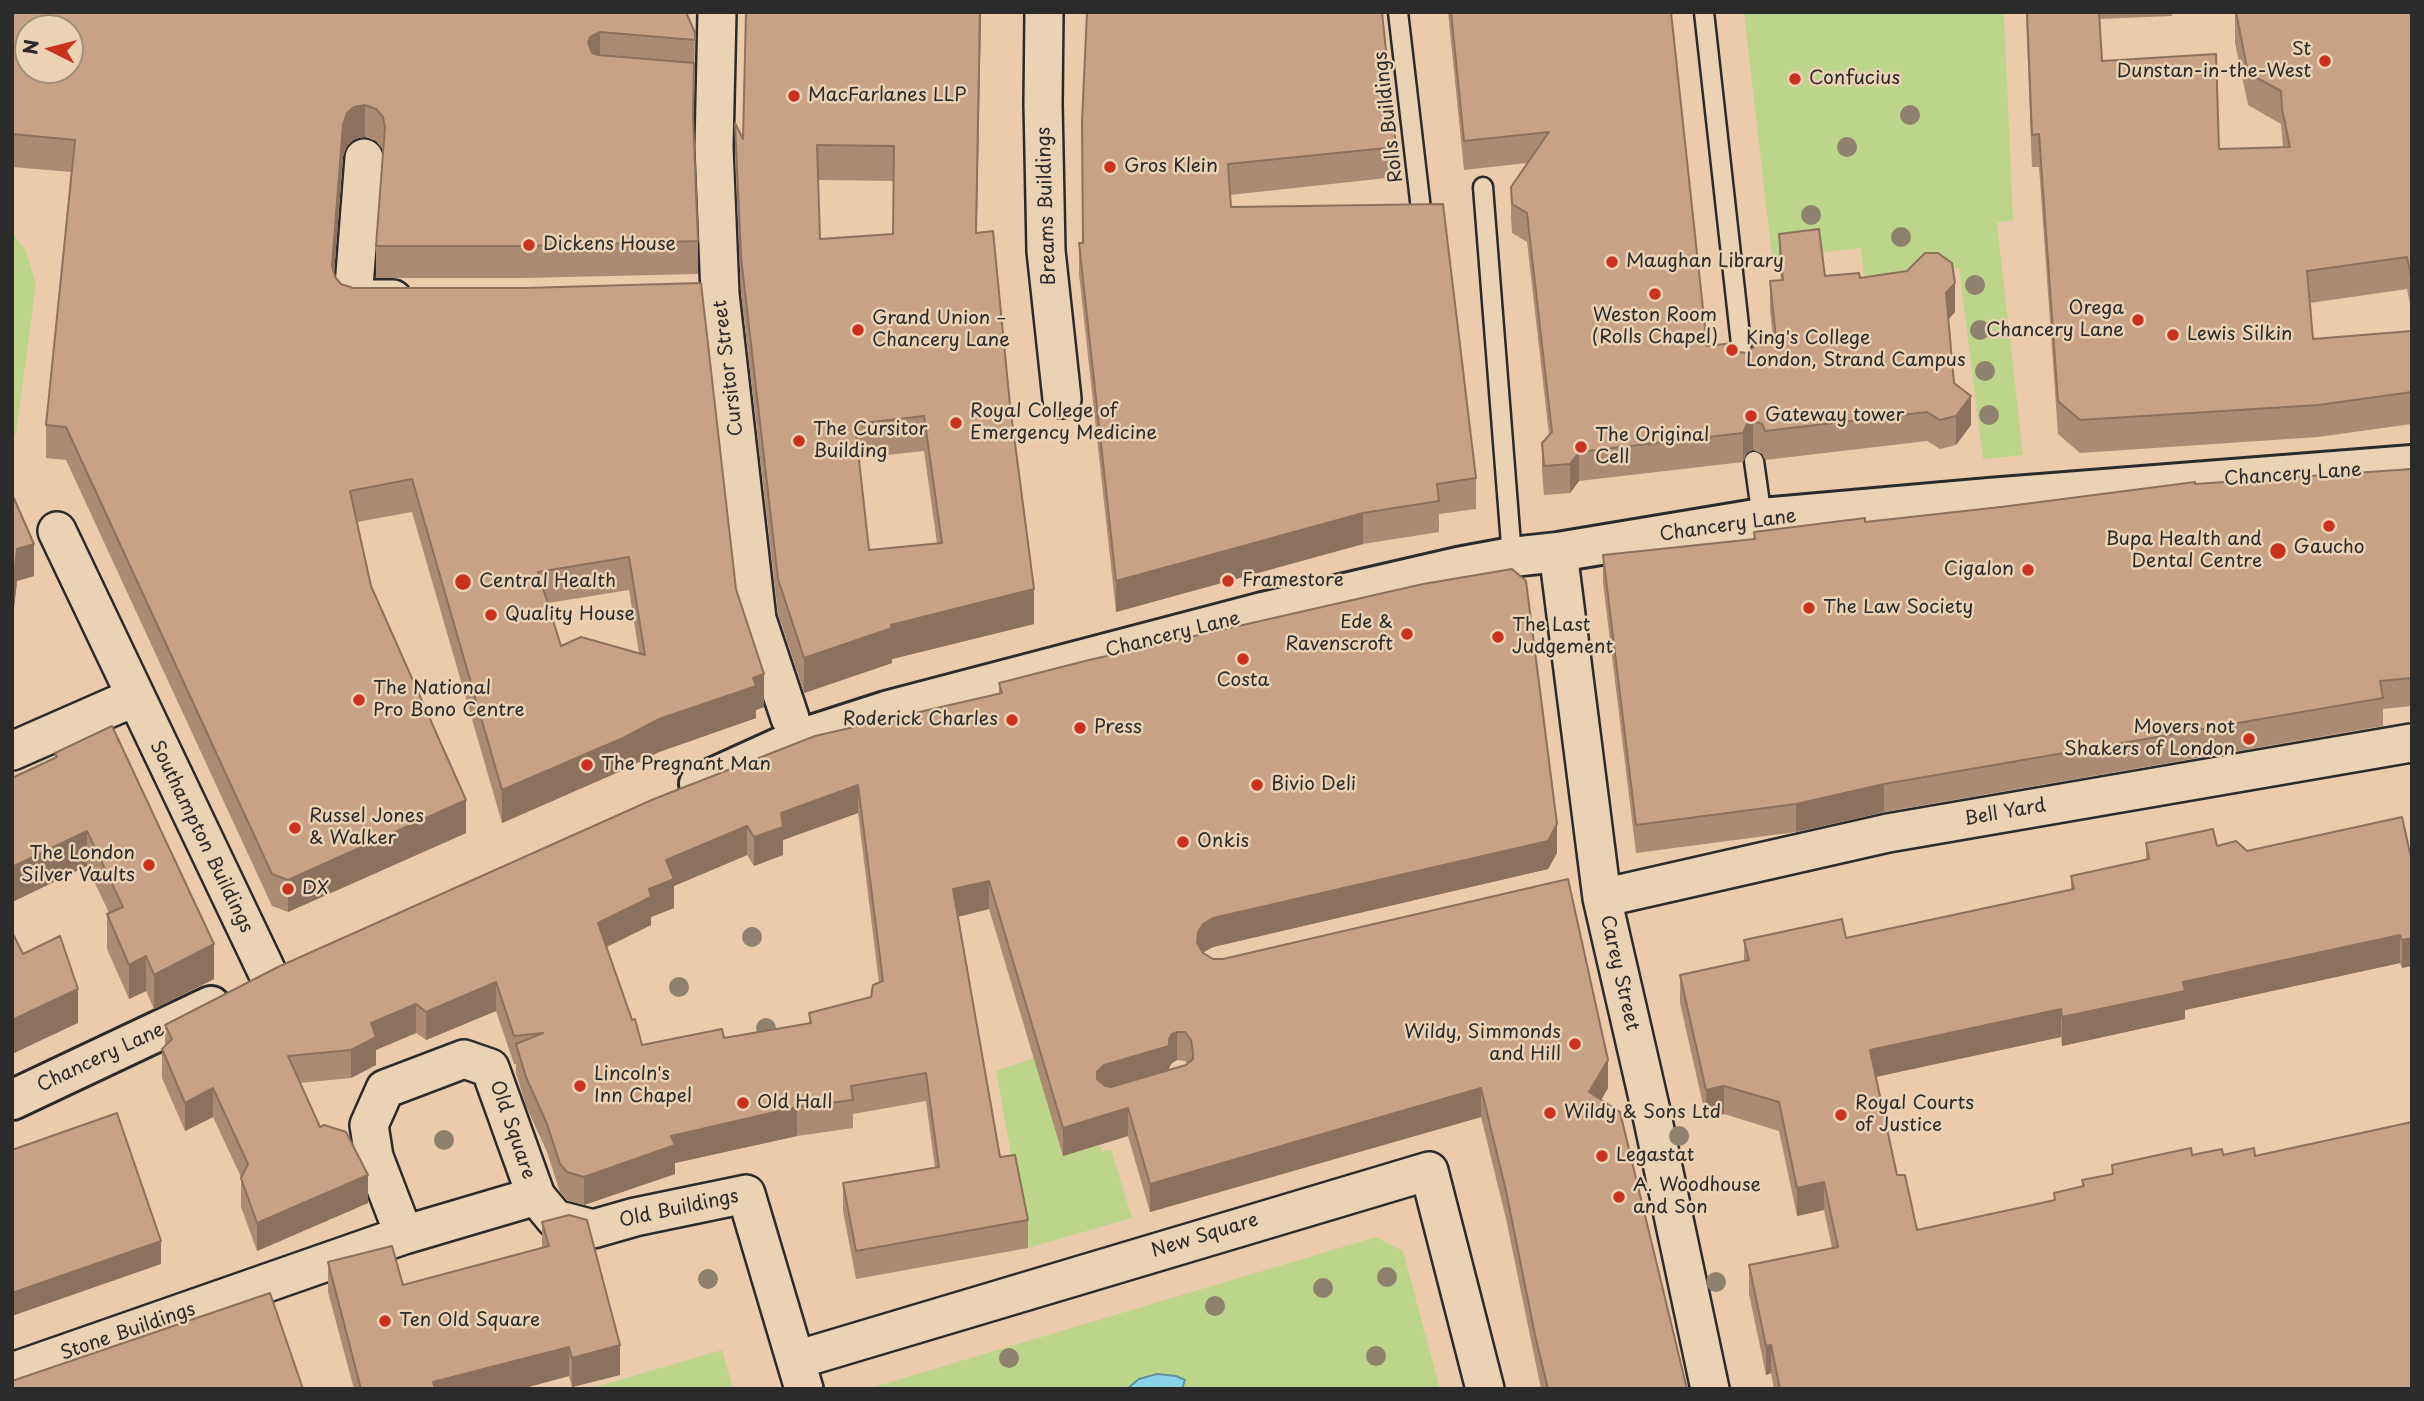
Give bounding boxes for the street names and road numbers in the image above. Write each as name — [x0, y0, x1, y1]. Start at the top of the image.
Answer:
street label: Rolls Buildings — [1370, 50, 1408, 184]
street label: Breams Buildings — [1033, 126, 1061, 286]
street label: Cursitor Street — [709, 299, 749, 437]
street label: Chancery Lane — [2223, 459, 2363, 491]
street label: Chancery Lane — [1658, 505, 1798, 547]
street label: Chancery Lane — [1103, 607, 1243, 663]
street label: Southampton Buildings — [144, 737, 258, 937]
street label: Bell Yard — [1962, 795, 2048, 831]
street label: Carey Street — [1595, 913, 1643, 1033]
street label: Chancery Lane — [34, 1019, 168, 1097]
street label: Old Square — [484, 1078, 540, 1182]
street label: Old Buildings — [617, 1185, 741, 1233]
street label: New Square — [1149, 1209, 1261, 1263]
street label: Stone Buildings — [58, 1298, 198, 1366]

